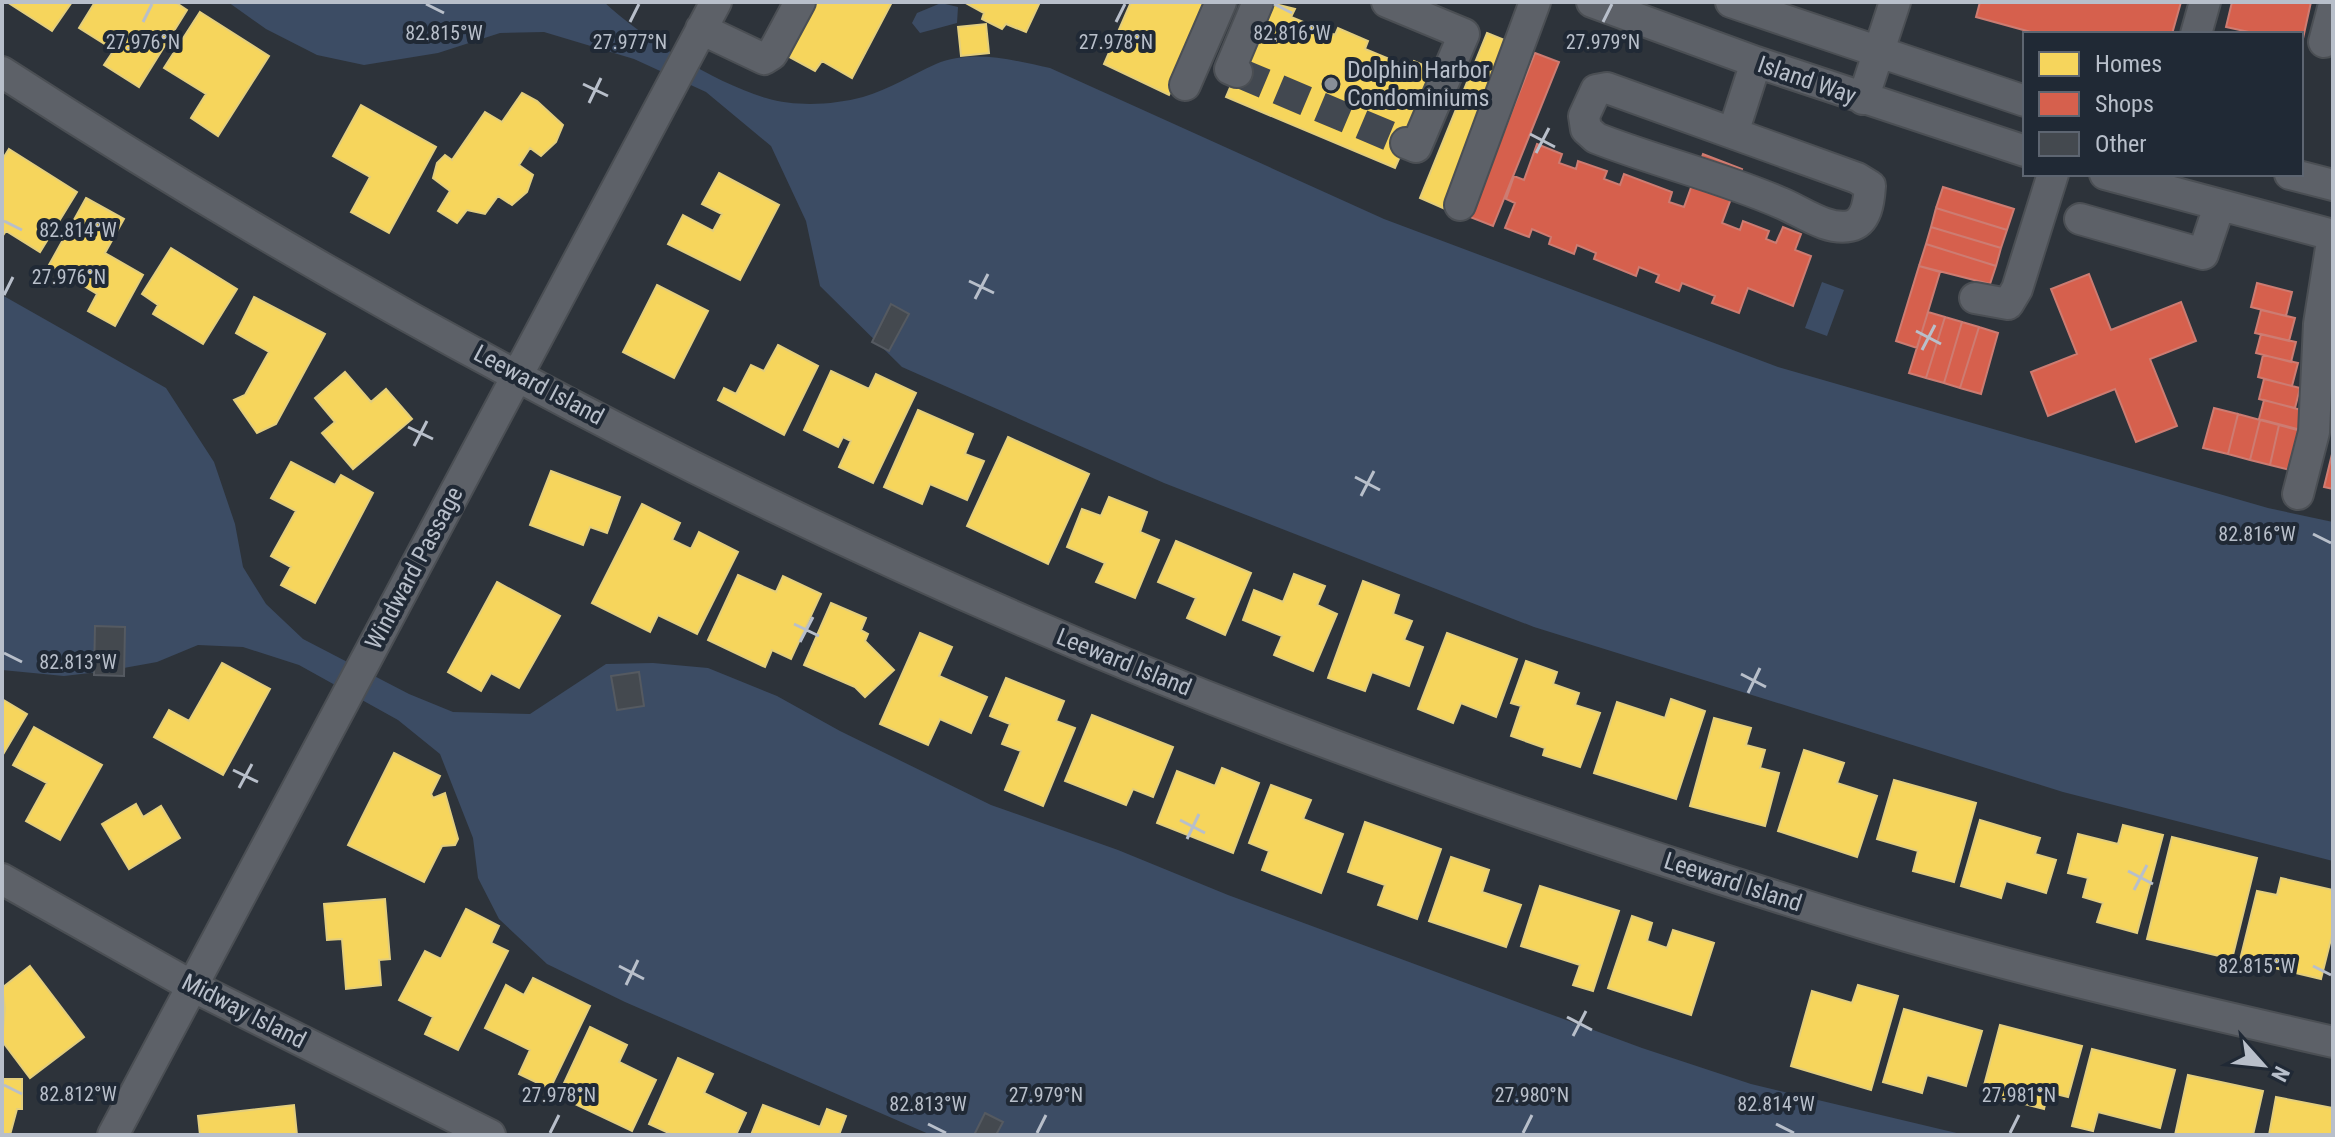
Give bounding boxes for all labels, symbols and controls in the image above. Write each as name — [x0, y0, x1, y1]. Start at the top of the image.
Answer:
text: 82.815°W — [405, 21, 483, 45]
text: 82.816°W — [1253, 21, 1331, 45]
text: 27.976°N — [106, 30, 180, 54]
text: 27.977°N — [593, 30, 667, 54]
text: 27.978°N — [1079, 30, 1153, 54]
text: 27.979°N — [1566, 30, 1640, 54]
legend — [2023, 32, 2303, 176]
street label: Island Way — [1754, 50, 1860, 110]
text: Homes — [2095, 50, 2162, 78]
place label: Dolphin Harbor Condominiums — [1347, 56, 1490, 112]
marker: Dolphin Harbor Condominiums — [1322, 75, 1340, 93]
text: Shops — [2095, 90, 2154, 118]
text: Other — [2095, 130, 2147, 158]
text: 82.814°W — [39, 218, 117, 242]
text: 27.976°N — [32, 265, 106, 289]
street label: Leeward Island — [469, 339, 609, 431]
street label: Windward Passage — [359, 482, 469, 654]
text: 82.816°W — [2218, 522, 2296, 546]
street label: Leeward Island — [1052, 622, 1196, 702]
text: 82.813°W — [39, 650, 117, 674]
street label: Leeward Island — [1661, 847, 1805, 917]
text: 82.815°W — [2218, 954, 2296, 978]
street label: Midway Island — [177, 968, 311, 1054]
north arrow — [2223, 1025, 2303, 1105]
text: N — [2266, 1062, 2295, 1086]
text: 82.812°W — [39, 1082, 117, 1106]
text: 27.978°N — [522, 1083, 596, 1107]
text: 27.979°N — [1009, 1083, 1083, 1107]
text: 27.980°N — [1495, 1083, 1569, 1107]
text: 27.981°N — [1982, 1083, 2056, 1107]
text: 82.813°W — [889, 1092, 967, 1116]
text: 82.814°W — [1737, 1092, 1815, 1116]

